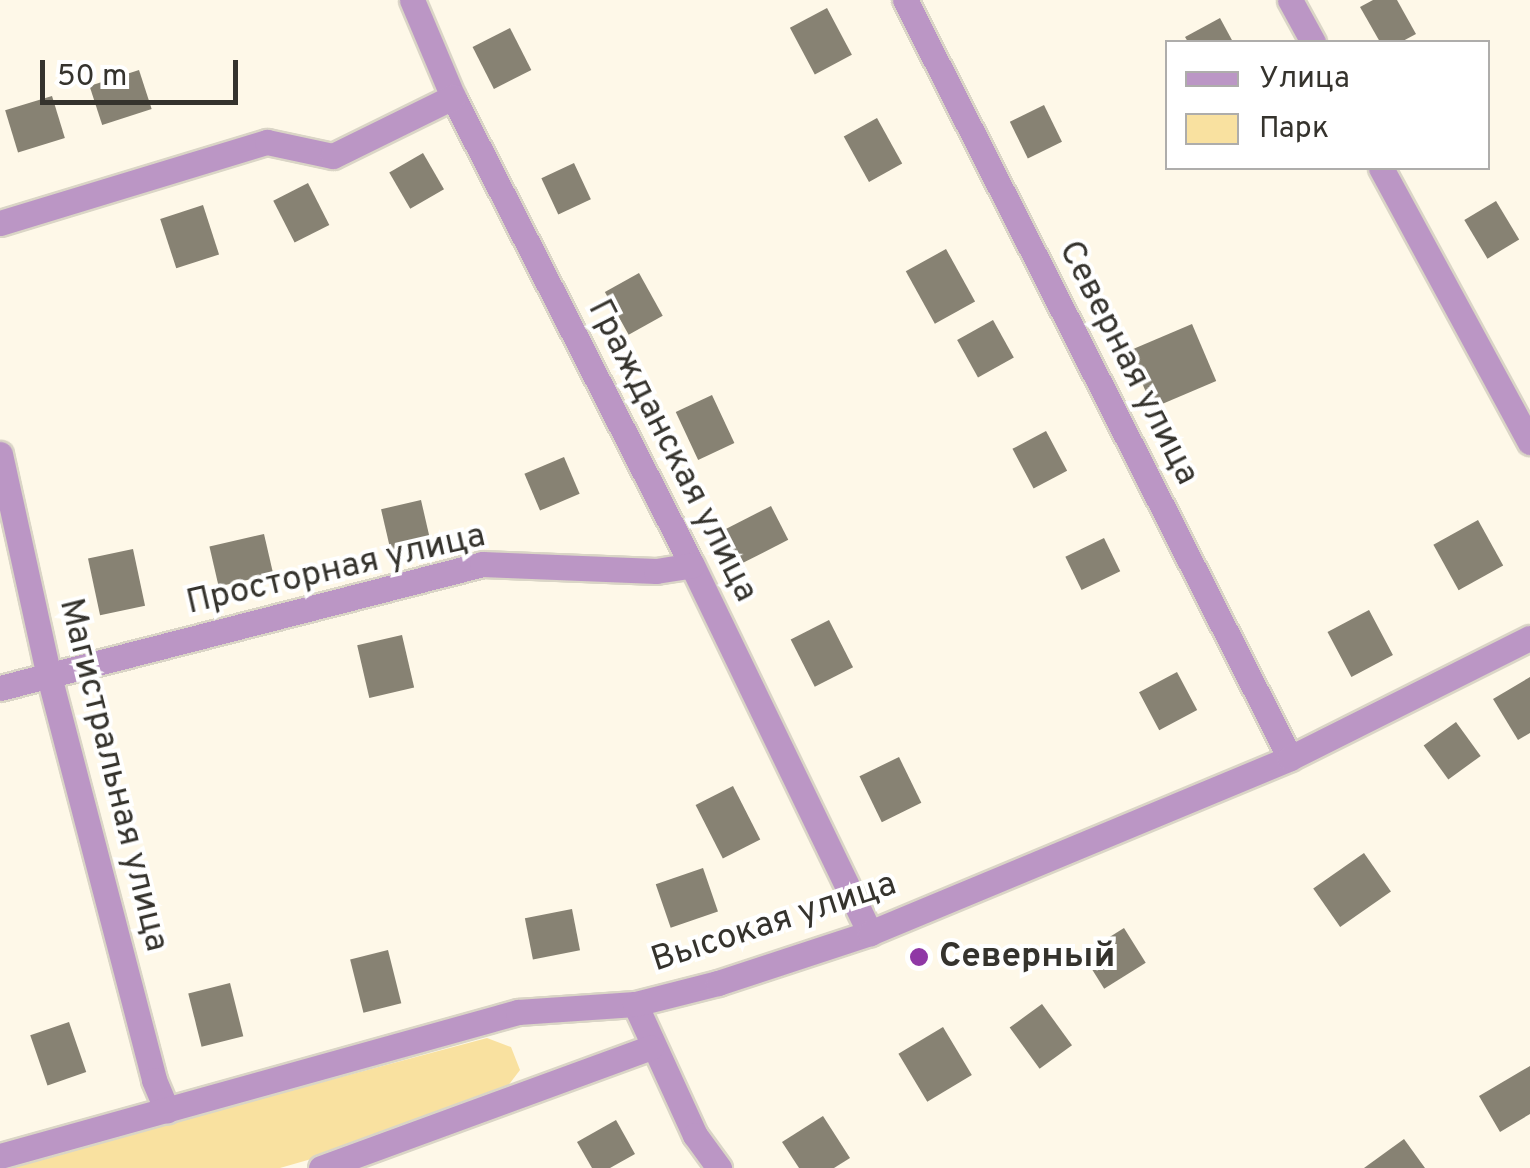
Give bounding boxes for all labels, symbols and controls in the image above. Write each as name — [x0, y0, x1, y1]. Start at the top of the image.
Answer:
scale bar — [45, 40, 242, 102]
legend — [1165, 40, 1490, 170]
text: 50 m — [57, 59, 127, 96]
text: Улица — [1259, 61, 1350, 98]
text: Парк — [1259, 111, 1329, 148]
street label: Северная улица — [1048, 234, 1208, 492]
street label: Гражданская улица — [578, 293, 766, 609]
street label: Просторная улица — [182, 515, 490, 625]
street label: Магистральная улица — [49, 594, 177, 956]
street label: Высокая улица — [646, 864, 902, 982]
place label: Северный — [939, 936, 1115, 978]
marker: Северный — [908, 946, 930, 968]

